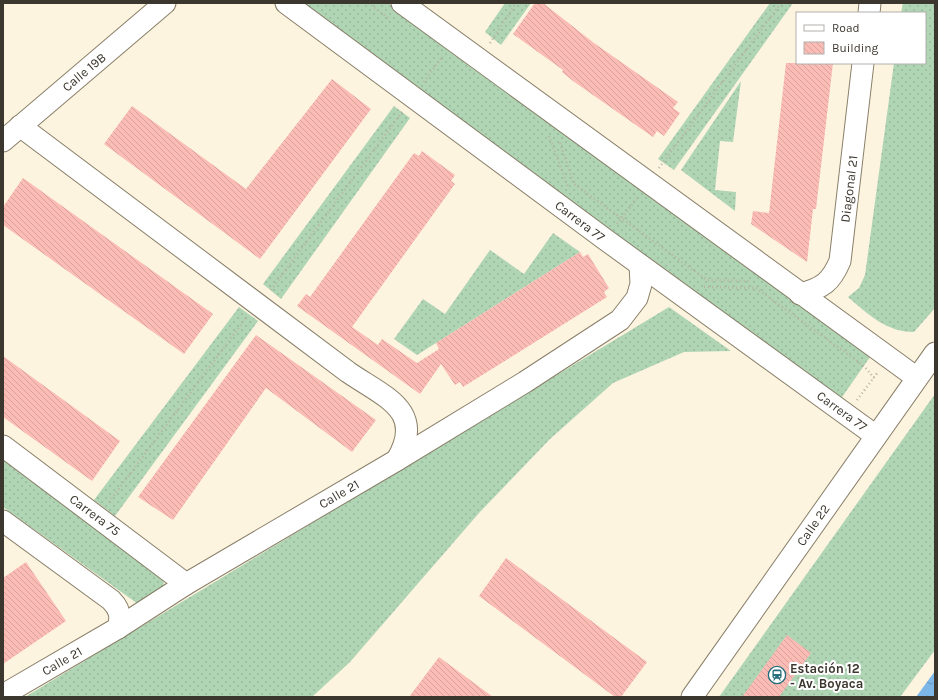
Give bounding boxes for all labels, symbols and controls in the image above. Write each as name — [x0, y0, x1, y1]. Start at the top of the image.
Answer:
legend — [796, 12, 926, 64]
text: Road — [832, 21, 860, 35]
text: Building — [832, 41, 879, 55]
street label: Calle 19B — [59, 50, 109, 94]
street label: Diagonal 21 — [837, 155, 861, 223]
street label: Carrera 77 — [552, 197, 608, 245]
street label: Carrera 77 — [814, 388, 870, 434]
street label: Calle 21 — [316, 477, 362, 511]
street label: Carrera 75 — [67, 491, 123, 539]
street label: Calle 22 — [793, 501, 833, 549]
street label: Calle 21 — [39, 644, 85, 678]
place label: Estación 12 - Av. Boyaca — [790, 661, 863, 691]
station icon: Estación 12 - Av. Boyaca — [767, 665, 787, 685]

